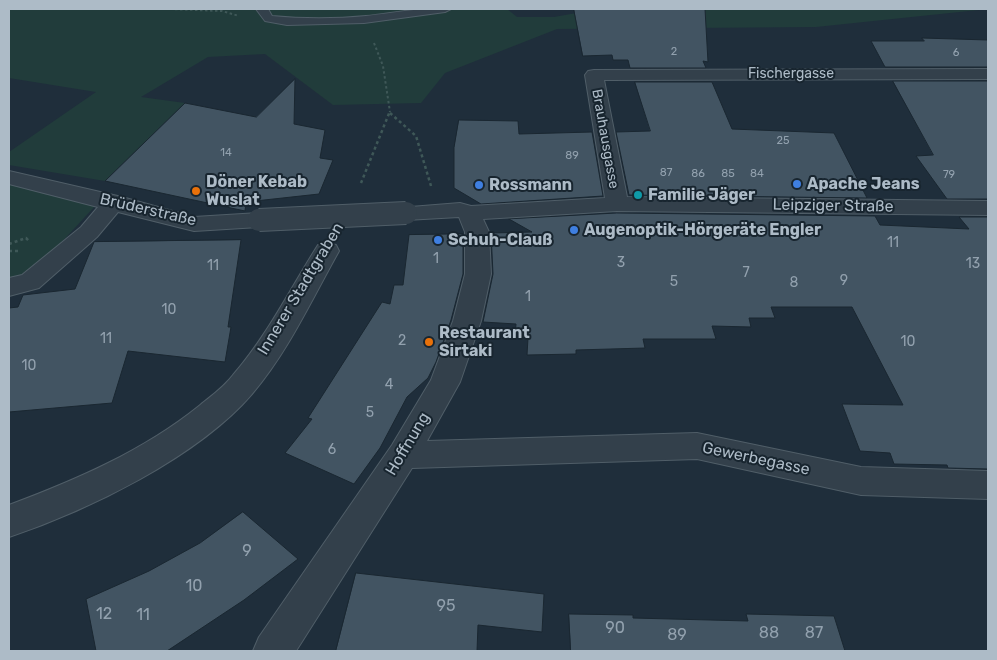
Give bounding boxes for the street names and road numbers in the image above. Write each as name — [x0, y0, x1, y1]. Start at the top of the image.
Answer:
street label: Fischergasse — [748, 66, 834, 82]
street label: Brauhausgasse — [588, 88, 622, 190]
street label: Brüderstraße — [98, 190, 198, 230]
street label: Leipziger Straße — [772, 195, 894, 217]
street label: Innerer Stadtgraben — [254, 219, 348, 359]
street label: Hoffnung — [382, 409, 434, 479]
street label: Gewerbegasse — [700, 438, 812, 480]

